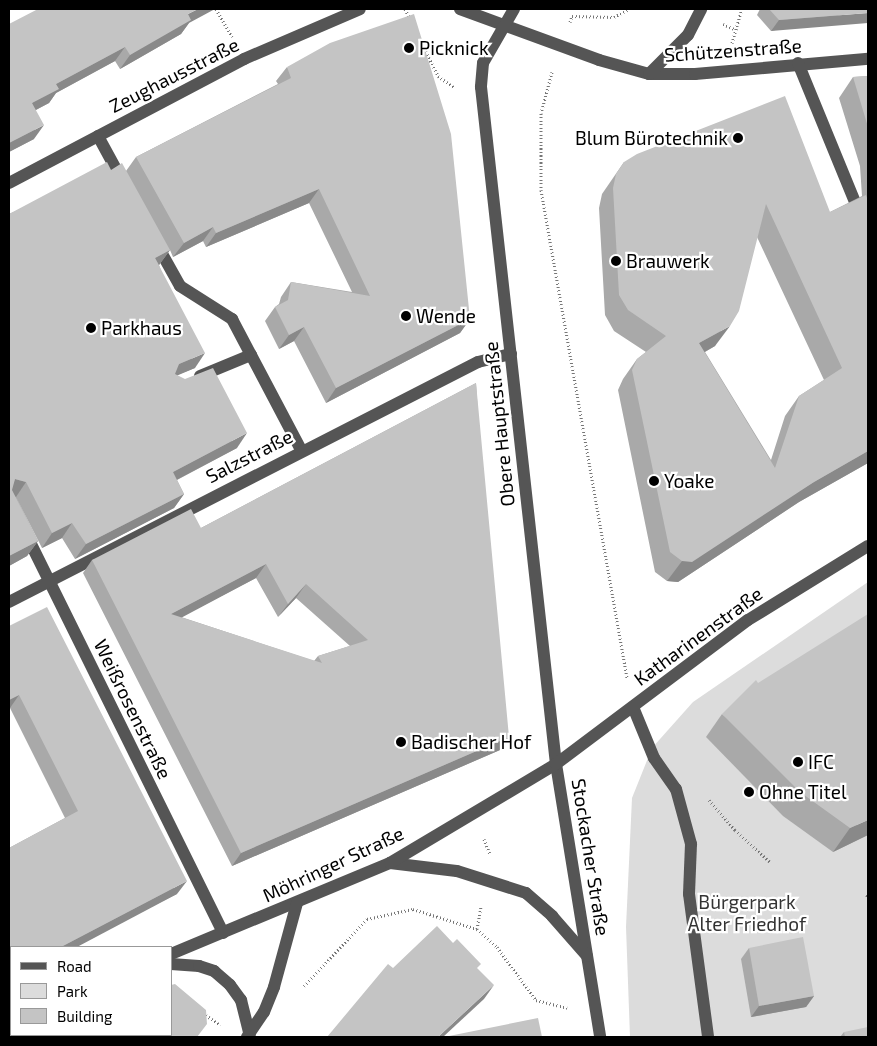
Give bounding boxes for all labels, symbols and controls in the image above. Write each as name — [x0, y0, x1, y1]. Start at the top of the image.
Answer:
street label: Zeughausstraße — [105, 33, 243, 117]
street label: Schützenstraße — [663, 34, 803, 66]
place label: Picknick — [419, 37, 489, 59]
marker: Picknick — [403, 42, 415, 54]
place label: Blum Bürotechnik — [575, 127, 728, 149]
marker: Blum Bürotechnik — [732, 132, 744, 144]
place label: Brauwerk — [626, 250, 710, 272]
marker: Brauwerk — [610, 255, 622, 267]
place label: Wende — [416, 305, 476, 327]
marker: Wende — [400, 310, 412, 322]
place label: Parkhaus — [101, 317, 182, 339]
marker: Parkhaus — [85, 322, 97, 334]
street label: Obere Hauptstraße — [479, 340, 519, 508]
street label: Salzstraße — [202, 424, 296, 488]
place label: Yoake — [664, 470, 714, 492]
marker: Yoake — [648, 475, 660, 487]
street label: Katharinenstraße — [629, 582, 767, 690]
street label: Weißrosenstraße — [89, 635, 177, 783]
place label: Badischer Hof — [411, 731, 532, 753]
marker: Badischer Hof — [395, 736, 407, 748]
place label: IFC — [808, 751, 834, 773]
marker: IFC — [792, 756, 804, 768]
street label: Stockacher Straße — [567, 777, 615, 937]
place label: Ohne Titel — [759, 781, 847, 803]
marker: Ohne Titel — [743, 786, 755, 798]
street label: Möhringer Straße — [259, 821, 407, 907]
park label: Bürgerpark Alter Friedhof — [688, 891, 806, 935]
legend — [10, 946, 172, 1036]
text: Road — [57, 957, 92, 975]
text: Park — [57, 982, 88, 1000]
text: Building — [57, 1007, 112, 1025]

